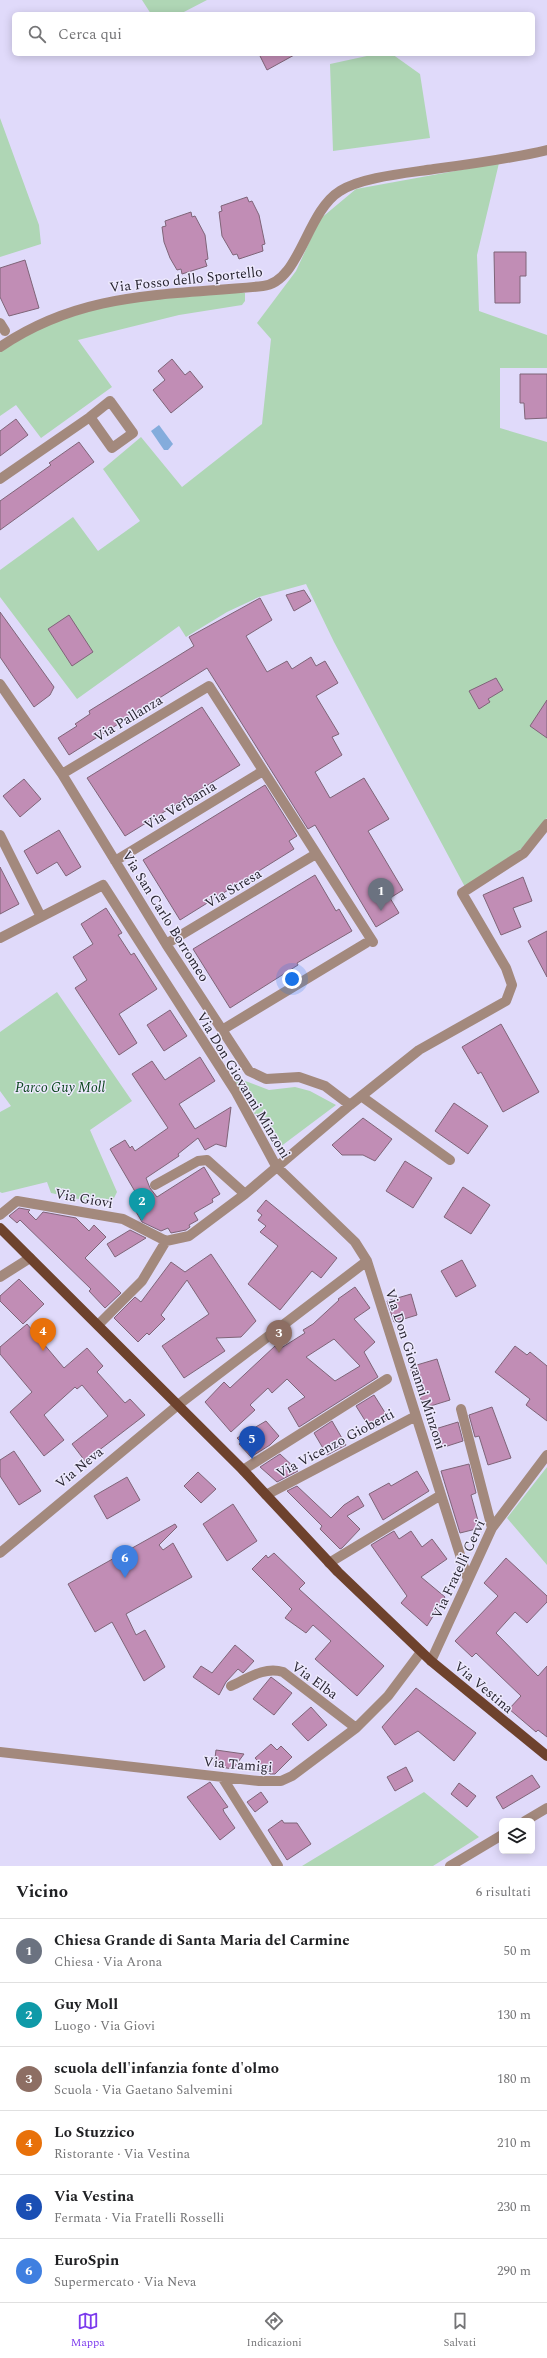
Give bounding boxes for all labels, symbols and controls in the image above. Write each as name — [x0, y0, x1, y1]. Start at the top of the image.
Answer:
search box — [12, 12, 535, 56]
icon: search — [26, 23, 48, 45]
text: Cerca qui — [58, 23, 122, 46]
street label: Via Fosso dello Sportello — [108, 261, 264, 298]
street label: Via Pallanza — [90, 689, 167, 747]
street label: Via Verbania — [140, 775, 221, 835]
street label: Via San Carlo Borromeo — [117, 847, 214, 986]
street label: Via Stresa — [201, 863, 266, 914]
pin: 1 — [368, 878, 394, 911]
your location — [282, 969, 302, 989]
street label: Via Don Giovanni Minzoni — [191, 1008, 296, 1163]
park label: Parco Guy Moll — [15, 1077, 105, 1098]
street label: Via Giovi — [53, 1183, 115, 1214]
pin: 2 — [129, 1188, 155, 1221]
street label: Via Don Giovanni Minzoni — [380, 1286, 451, 1452]
pin: 4 — [30, 1318, 56, 1351]
pin: 3 — [266, 1320, 292, 1353]
street label: Via Vicenzo Gioberti — [272, 1403, 398, 1484]
pin: 5 — [239, 1426, 265, 1459]
street label: Via Neva — [51, 1441, 108, 1493]
street label: Via Fratelli Cervi — [426, 1516, 491, 1622]
pin: 6 — [112, 1545, 138, 1578]
street label: Via Elba — [287, 1656, 342, 1705]
street label: Via Vestina — [449, 1656, 518, 1719]
street label: Via Tamigi — [203, 1751, 273, 1778]
map controls — [499, 1818, 535, 1854]
button: layers — [499, 1818, 535, 1854]
text: Vicino — [16, 1879, 68, 1905]
text: 6 risultati — [476, 1882, 531, 1902]
text: Chiesa Grande di Santa Maria del Carmine — [54, 1929, 350, 1952]
text: 1 — [25, 1941, 33, 1961]
text: 50 m — [504, 1941, 531, 1961]
text: Chiesa · Via Arona — [54, 1952, 162, 1972]
text: Guy Moll — [54, 1993, 118, 2016]
text: 2 — [25, 2005, 33, 2025]
text: 130 m — [497, 2005, 531, 2025]
text: Luogo · Via Giovi — [54, 2016, 155, 2036]
text: scuola dell'infanzia fonte d'olmo — [54, 2057, 279, 2080]
text: 3 — [25, 2069, 33, 2089]
text: 180 m — [497, 2069, 531, 2089]
text: Scuola · Via Gaetano Salvemini — [54, 2080, 233, 2100]
text: Lo Stuzzico — [54, 2121, 134, 2144]
text: 4 — [25, 2133, 33, 2153]
text: 210 m — [497, 2133, 531, 2153]
text: Ristorante · Via Vestina — [54, 2144, 190, 2164]
text: Via Vestina — [54, 2185, 134, 2208]
text: 5 — [25, 2197, 33, 2217]
text: 230 m — [497, 2197, 531, 2217]
text: Fermata · Via Fratelli Rosselli — [54, 2208, 224, 2228]
text: EuroSpin — [54, 2249, 119, 2272]
text: 6 — [25, 2261, 33, 2281]
text: 290 m — [497, 2261, 531, 2281]
text: Supermercato · Via Neva — [54, 2272, 196, 2292]
tab: Mappa — [71, 2310, 105, 2351]
tab: Indicazioni — [246, 2310, 302, 2351]
tab: Salvati — [443, 2310, 476, 2351]

